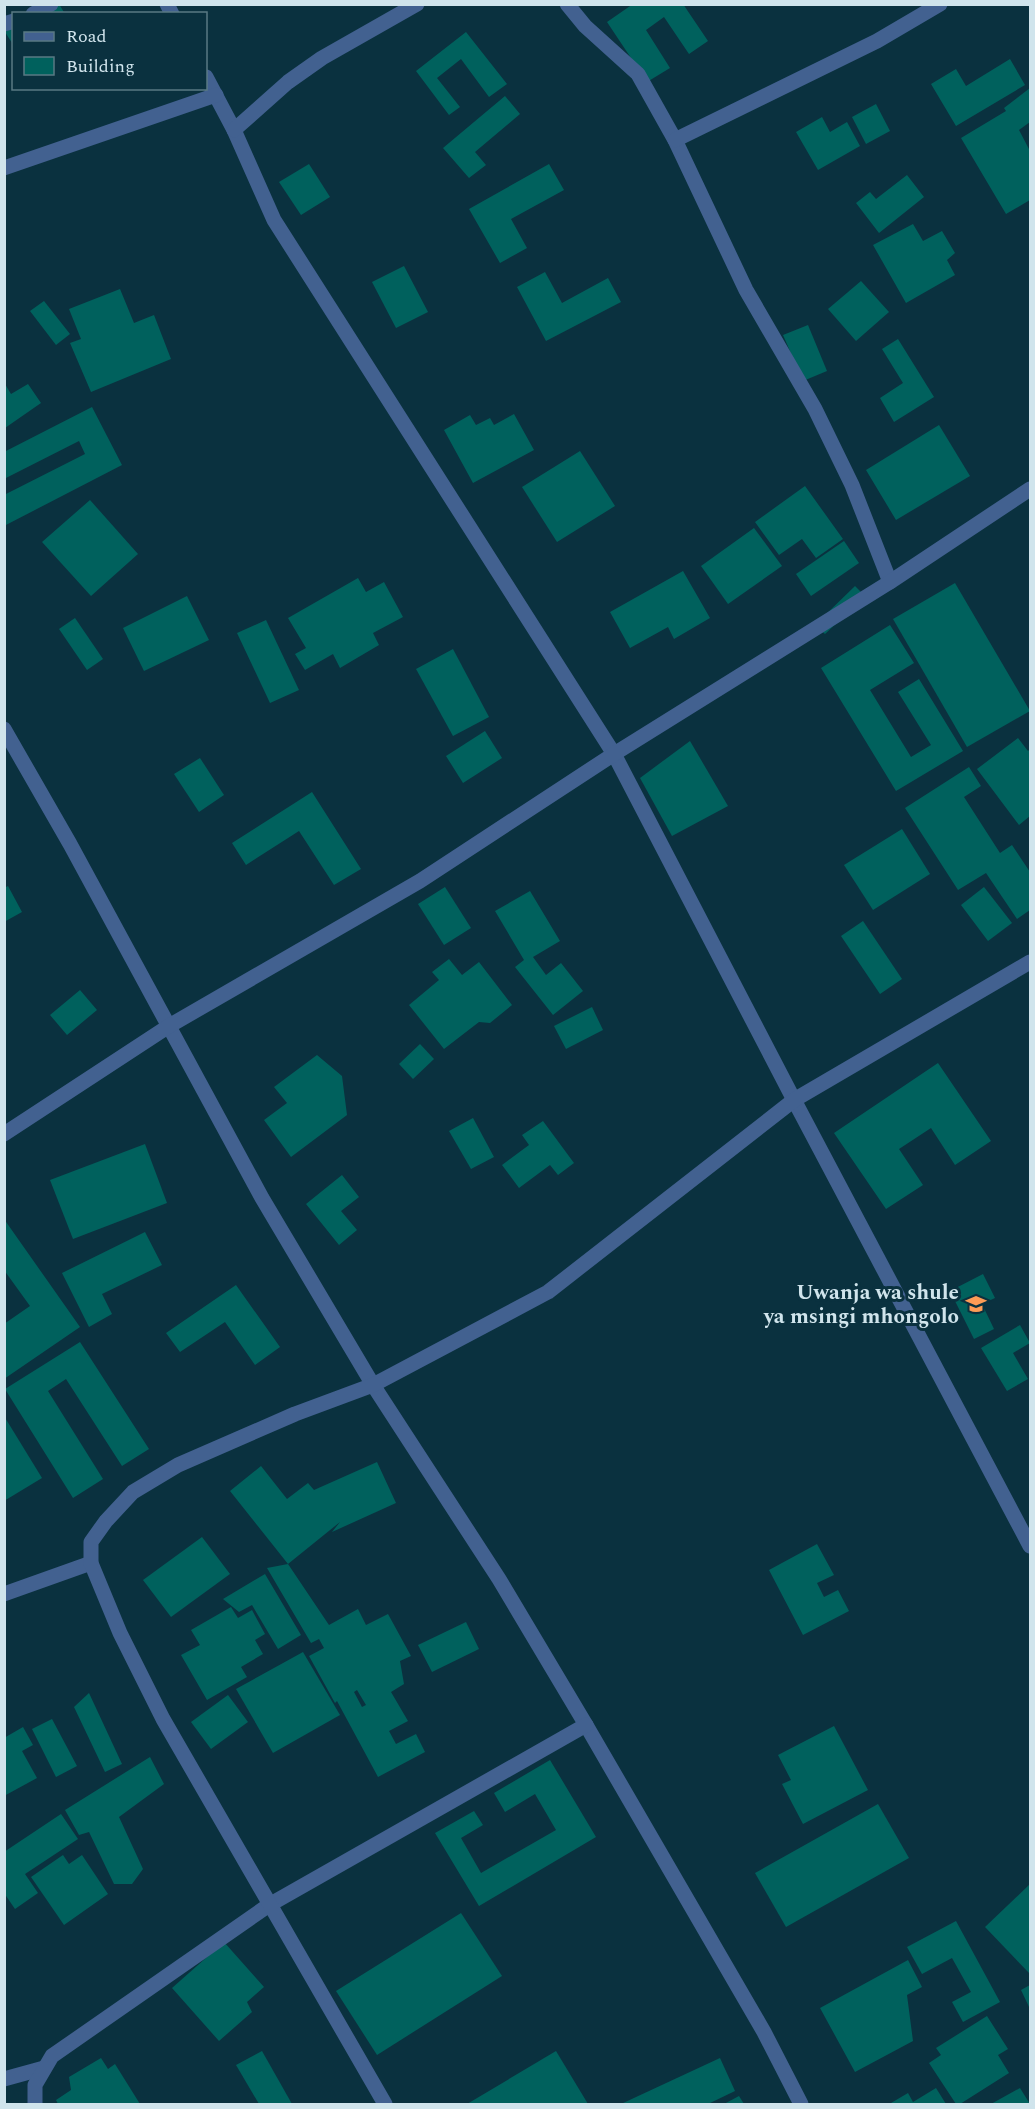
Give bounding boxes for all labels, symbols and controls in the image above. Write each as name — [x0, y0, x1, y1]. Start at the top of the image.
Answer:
legend — [12, 12, 207, 90]
text: Road — [66, 23, 107, 50]
text: Building — [66, 53, 135, 80]
place label: Uwanja wa shule ya msingi mhongolo — [763, 1277, 959, 1333]
school or university icon: Uwanja wa shule ya msingi mhongolo — [964, 1292, 988, 1316]

